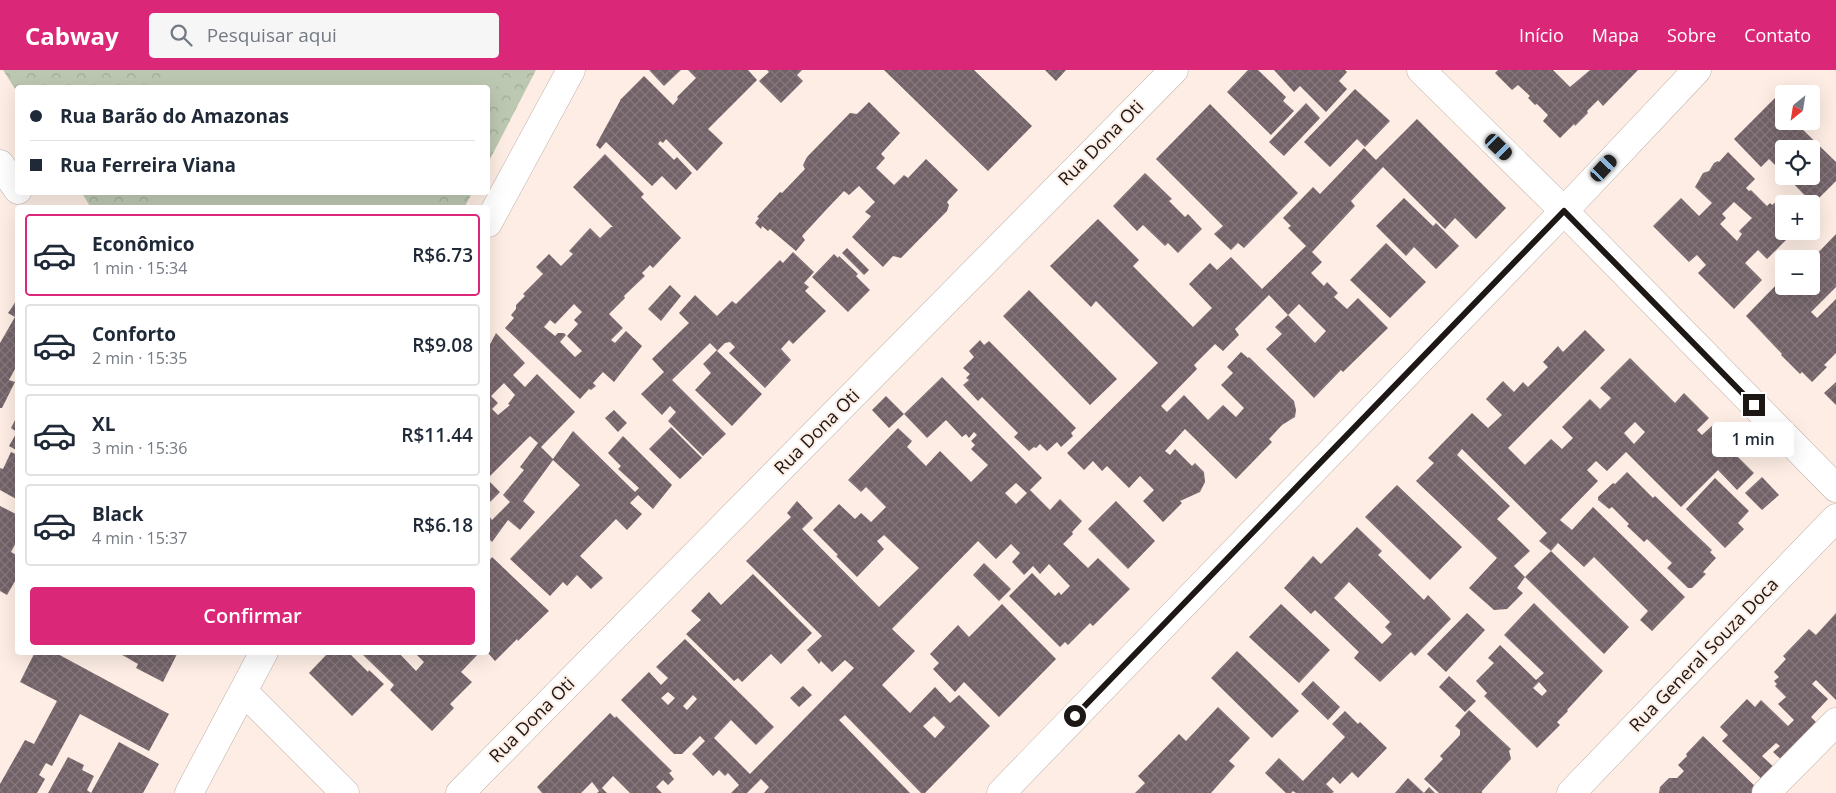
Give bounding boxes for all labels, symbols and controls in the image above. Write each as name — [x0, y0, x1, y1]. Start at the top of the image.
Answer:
search box — [149, 13, 499, 58]
text: Cabway — [25, 19, 119, 52]
icon: search — [167, 21, 195, 49]
text: Pesquisar aqui — [207, 22, 337, 48]
text: Início — [1519, 23, 1564, 47]
text: Mapa — [1592, 23, 1639, 47]
text: Sobre — [1667, 23, 1716, 47]
text: Contato — [1744, 23, 1811, 47]
north arrow — [1775, 85, 1820, 130]
map controls — [1775, 85, 1820, 295]
street label: Rua Dona Oti — [1052, 94, 1148, 190]
text: Rua Barão do Amazonas — [60, 103, 289, 129]
car — [1483, 131, 1515, 163]
button: locate — [1775, 140, 1820, 185]
text: Rua Ferreira Viana — [60, 152, 236, 178]
car — [1588, 152, 1619, 184]
button: + — [1775, 195, 1820, 240]
text: Econômico — [92, 231, 194, 257]
icon: car — [32, 233, 77, 278]
text: R$6.73 — [412, 242, 473, 268]
button: − — [1775, 250, 1820, 295]
text: 1 min · 15:34 — [92, 257, 187, 279]
text: Conforto — [92, 321, 176, 347]
icon: car — [32, 323, 77, 368]
text: R$9.08 — [412, 332, 473, 358]
text: 2 min · 15:35 — [92, 347, 187, 369]
street label: Rua Dona Oti — [768, 383, 864, 479]
route end — [1743, 394, 1765, 416]
text: XL — [92, 411, 115, 437]
icon: car — [32, 413, 77, 458]
text: R$11.44 — [401, 422, 473, 448]
callout: 1 min — [1713, 422, 1795, 458]
text: 1 min — [1731, 428, 1775, 450]
text: 3 min · 15:36 — [92, 437, 187, 459]
text: Black — [92, 501, 144, 527]
icon: car — [32, 503, 77, 548]
text: R$6.18 — [412, 512, 473, 538]
text: 4 min · 15:37 — [92, 527, 187, 549]
street label: Rua General Souza Doca — [1623, 572, 1783, 736]
button: Confirmar — [30, 587, 475, 645]
street label: Rua Dona Oti — [483, 671, 579, 767]
route start — [1064, 705, 1086, 727]

